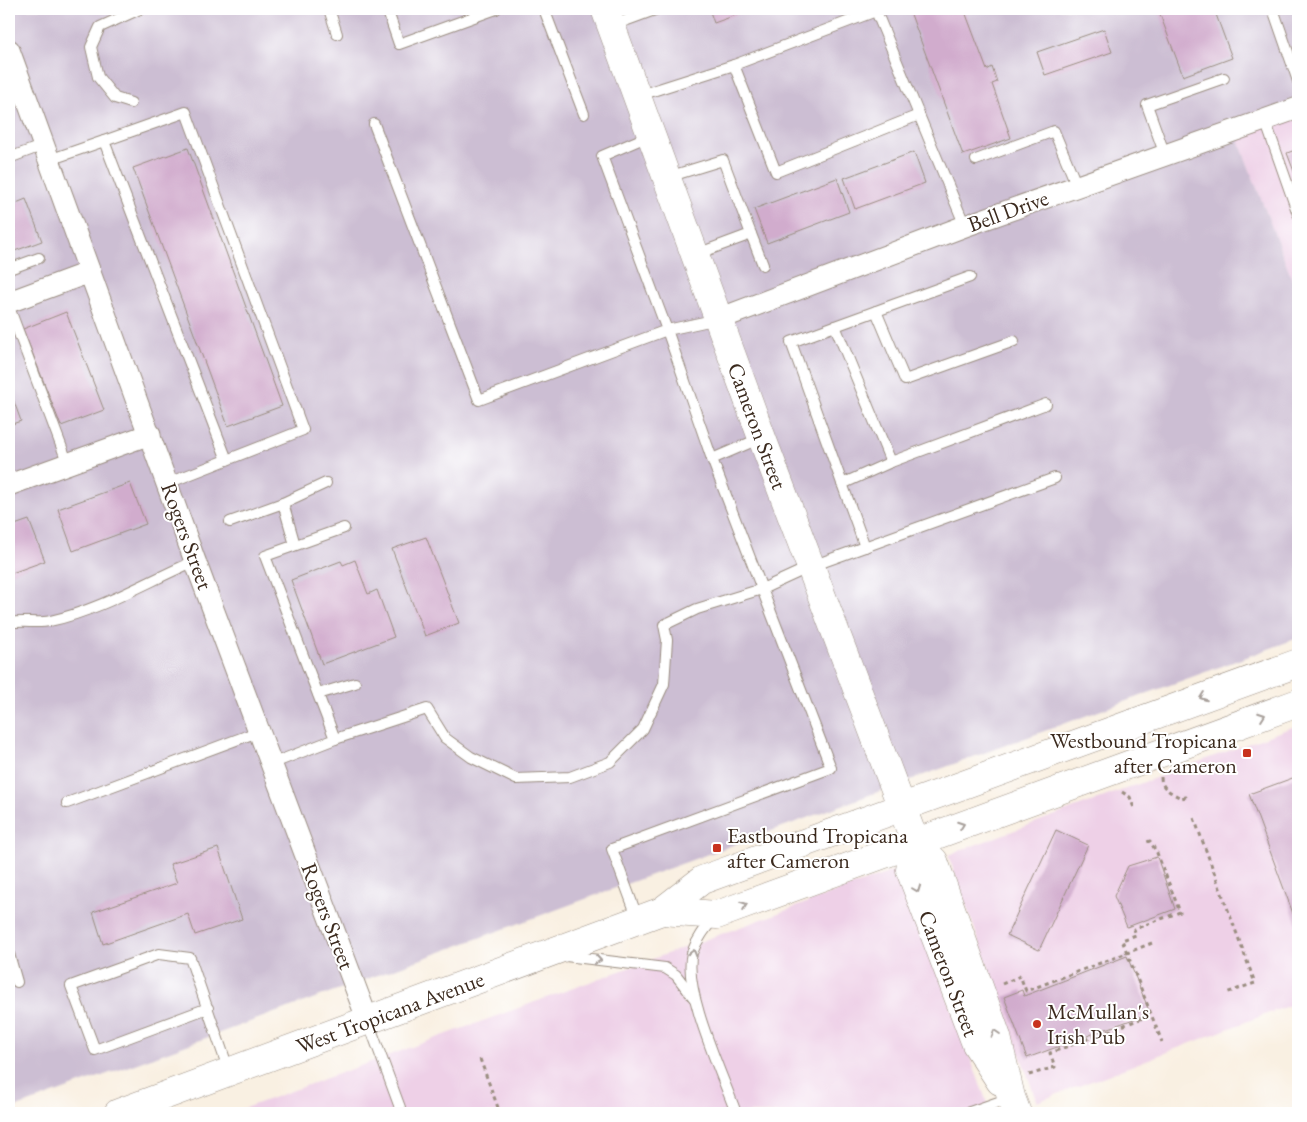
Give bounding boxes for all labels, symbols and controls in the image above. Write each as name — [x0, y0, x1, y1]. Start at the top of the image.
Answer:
street label: Bell Drive — [964, 183, 1053, 239]
street label: Cameron Street — [721, 359, 795, 493]
street label: Rogers Street — [154, 478, 220, 594]
one-way arrow — [1199, 691, 1208, 701]
one-way arrow — [1257, 712, 1265, 722]
place label: Westbound Tropicana after Cameron — [1050, 726, 1237, 780]
marker: Westbound Tropicana after Cameron — [1241, 747, 1253, 759]
place label: Eastbound Tropicana after Cameron — [727, 821, 908, 875]
one-way arrow — [956, 821, 965, 831]
marker: Eastbound Tropicana after Cameron — [711, 842, 723, 854]
street label: Rogers Street — [294, 859, 362, 974]
one-way arrow — [911, 884, 922, 893]
one-way arrow — [739, 901, 748, 911]
street label: Cameron Street — [912, 906, 986, 1041]
one-way arrow — [688, 950, 698, 958]
one-way arrow — [595, 954, 603, 965]
street label: West Tropicana Avenue — [292, 964, 488, 1060]
place label: McMullan's Irish Pub — [1047, 997, 1149, 1051]
marker: McMullan's Irish Pub — [1031, 1018, 1043, 1030]
one-way arrow — [991, 1029, 1001, 1038]

